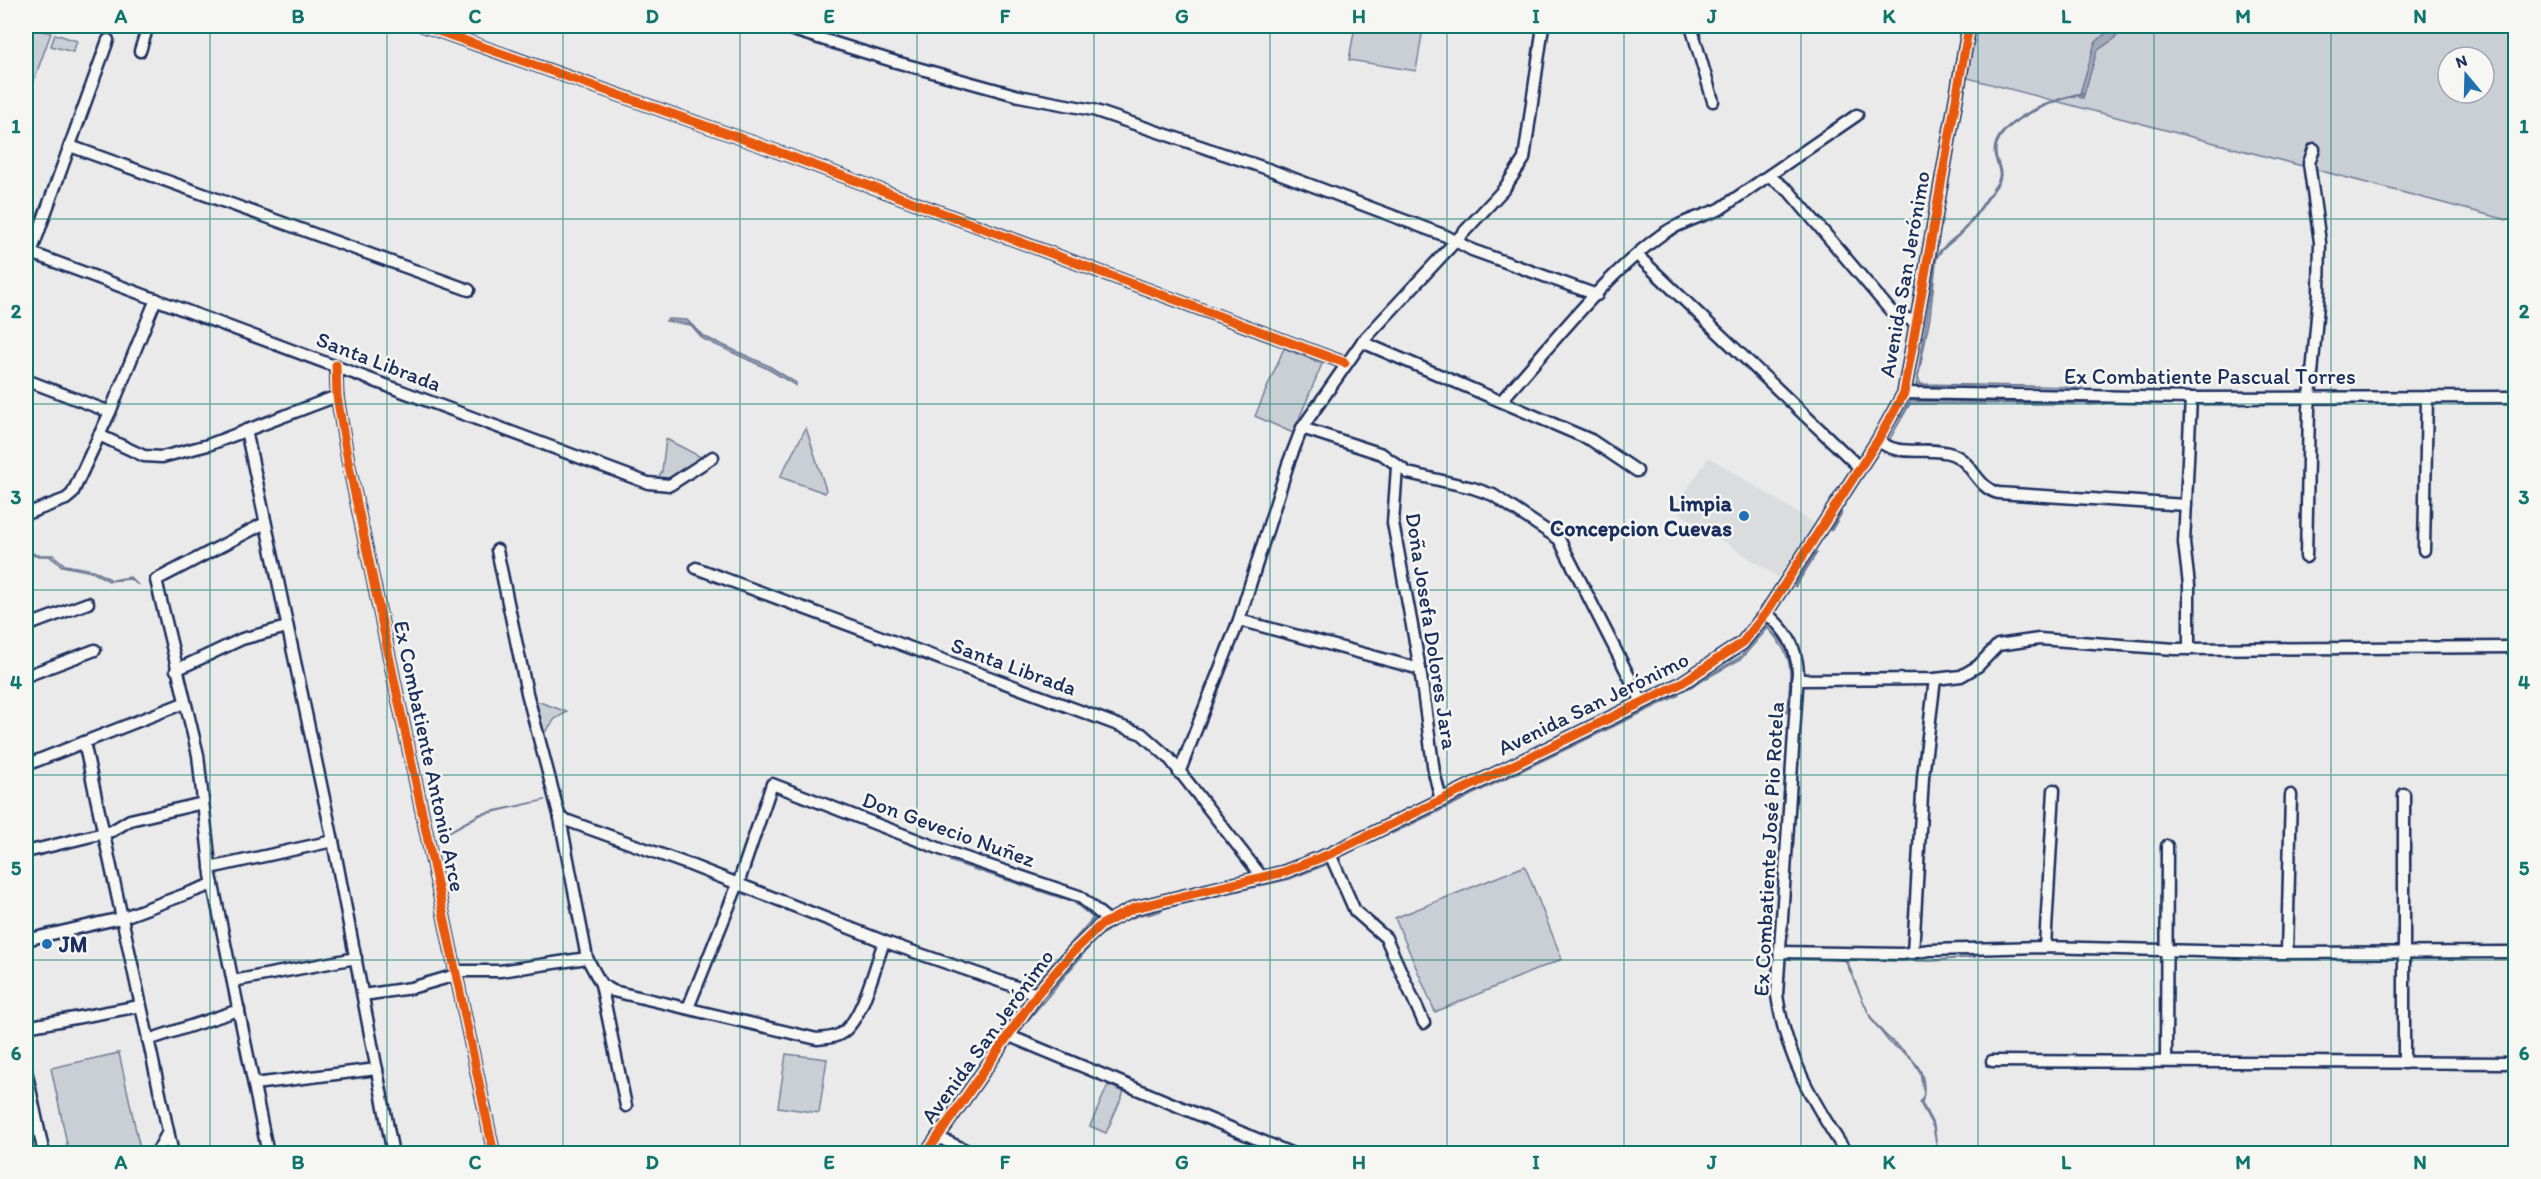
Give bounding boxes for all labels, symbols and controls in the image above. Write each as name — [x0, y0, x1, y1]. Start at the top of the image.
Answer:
text: A — [114, 4, 128, 28]
text: B — [292, 4, 305, 28]
text: C — [469, 4, 482, 28]
text: D — [645, 4, 659, 28]
text: E — [823, 4, 835, 28]
text: F — [1000, 4, 1011, 28]
text: G — [1175, 4, 1189, 28]
text: H — [1352, 4, 1366, 28]
text: I — [1532, 4, 1540, 28]
text: J — [1706, 4, 1717, 28]
text: K — [1883, 4, 1897, 28]
text: L — [2061, 4, 2072, 28]
text: M — [2235, 4, 2251, 28]
text: N — [2413, 4, 2427, 28]
north arrow — [2436, 45, 2496, 105]
text: N — [2453, 51, 2469, 72]
text: 1 — [11, 114, 21, 138]
text: 1 — [2519, 114, 2529, 138]
street label: Avenida San Jerónimo — [1873, 169, 1936, 379]
text: 2 — [11, 299, 22, 323]
text: 2 — [2519, 299, 2530, 323]
street label: Santa Librada — [313, 325, 445, 398]
street label: Ex Combatiente Pascual Torres — [2064, 363, 2356, 390]
text: 3 — [11, 485, 22, 509]
text: 3 — [2519, 485, 2530, 509]
place label: Limpia Concepcion Cuevas — [1550, 490, 1733, 542]
marker: Limpia Concepcion Cuevas — [1737, 509, 1751, 523]
street label: Doña Josefa Dolores Jara — [1399, 511, 1464, 752]
street label: Ex Combatiente Antonio Arce — [388, 618, 471, 894]
street label: Santa Librada — [948, 631, 1080, 702]
street label: Avenida San Jerónimo — [1493, 645, 1693, 761]
text: 4 — [10, 670, 22, 694]
text: 4 — [2518, 670, 2530, 694]
street label: Ex Combatiente José Pio Rotela — [1747, 701, 1790, 997]
street label: Don Gevecio Nuñez — [859, 786, 1039, 873]
text: 5 — [11, 856, 22, 880]
text: 5 — [2519, 856, 2530, 880]
place label: JM — [58, 931, 88, 958]
marker: JM — [40, 937, 54, 951]
street label: Avenida San Jerónimo — [915, 944, 1060, 1129]
text: 6 — [11, 1041, 22, 1065]
text: 6 — [2519, 1041, 2530, 1065]
text: A — [114, 1150, 128, 1174]
text: B — [292, 1150, 305, 1174]
text: C — [469, 1150, 482, 1174]
text: D — [645, 1150, 659, 1174]
text: E — [823, 1150, 835, 1174]
text: F — [1000, 1150, 1011, 1174]
text: G — [1175, 1150, 1189, 1174]
text: H — [1352, 1150, 1366, 1174]
text: I — [1532, 1150, 1540, 1174]
text: J — [1706, 1150, 1717, 1174]
text: K — [1883, 1150, 1897, 1174]
text: L — [2061, 1150, 2072, 1174]
text: M — [2235, 1150, 2251, 1174]
text: N — [2413, 1150, 2427, 1174]

